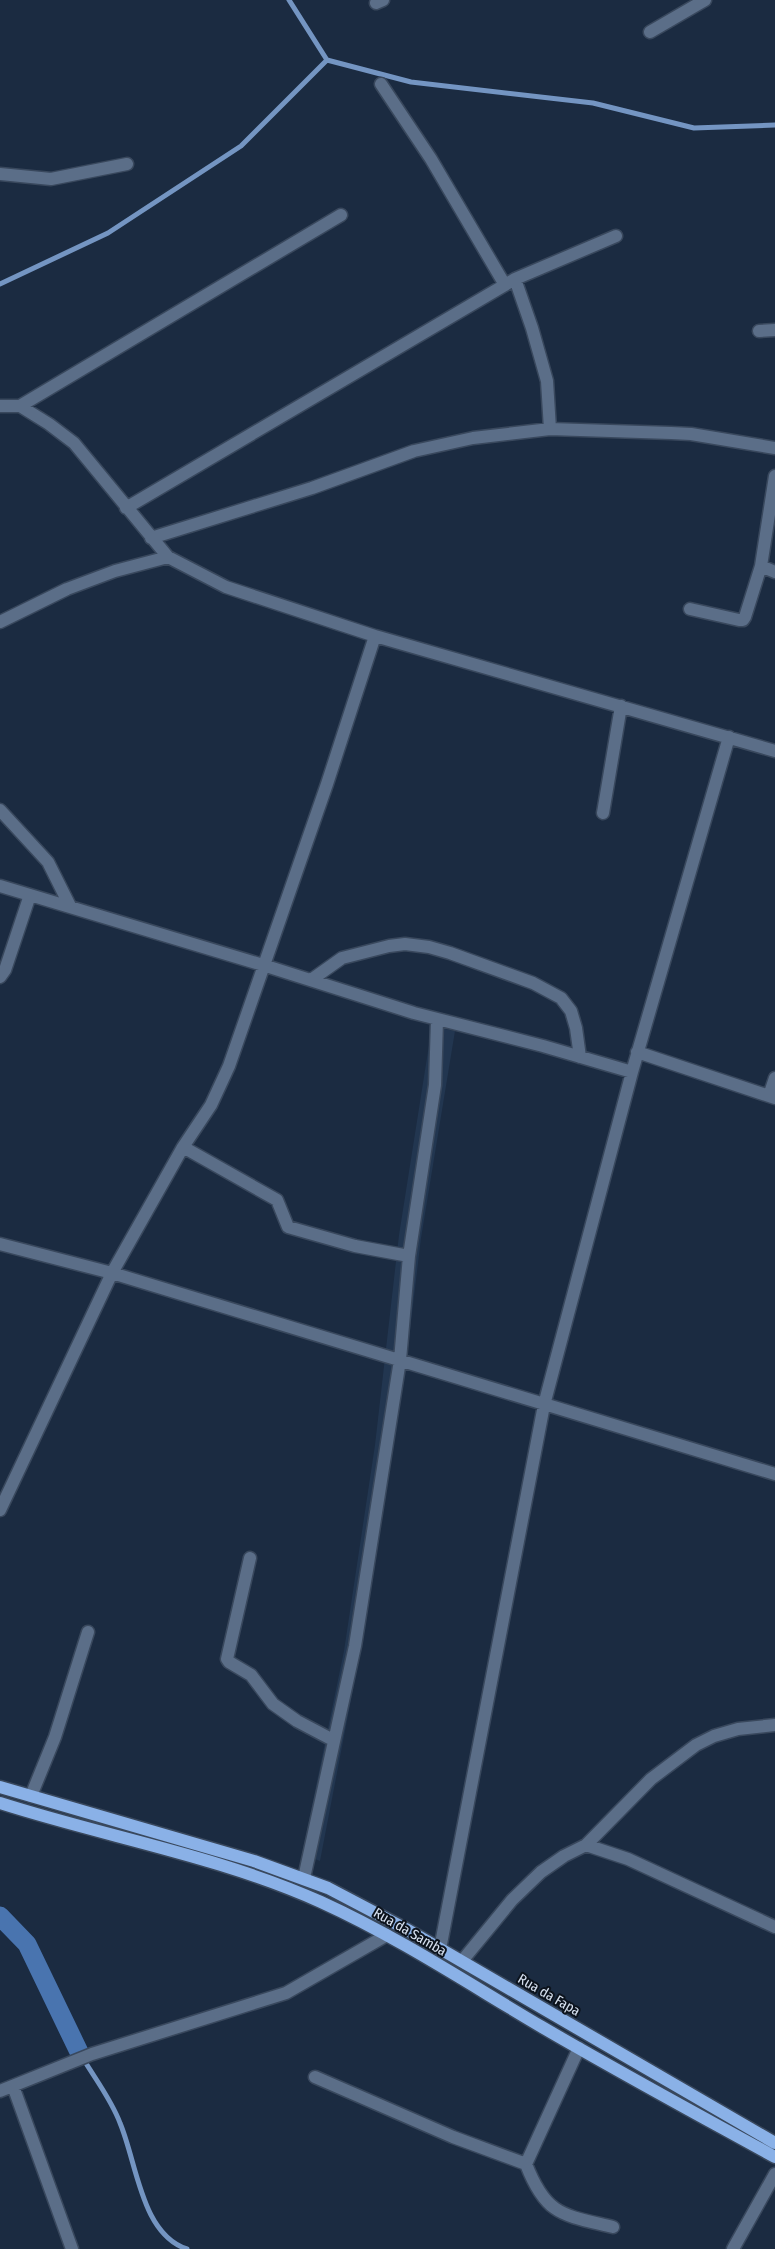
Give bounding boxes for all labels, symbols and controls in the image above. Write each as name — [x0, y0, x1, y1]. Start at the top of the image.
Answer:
street label: Rua da Samba — [370, 1904, 450, 1960]
street label: Rua da Fapa — [515, 1970, 583, 2020]

